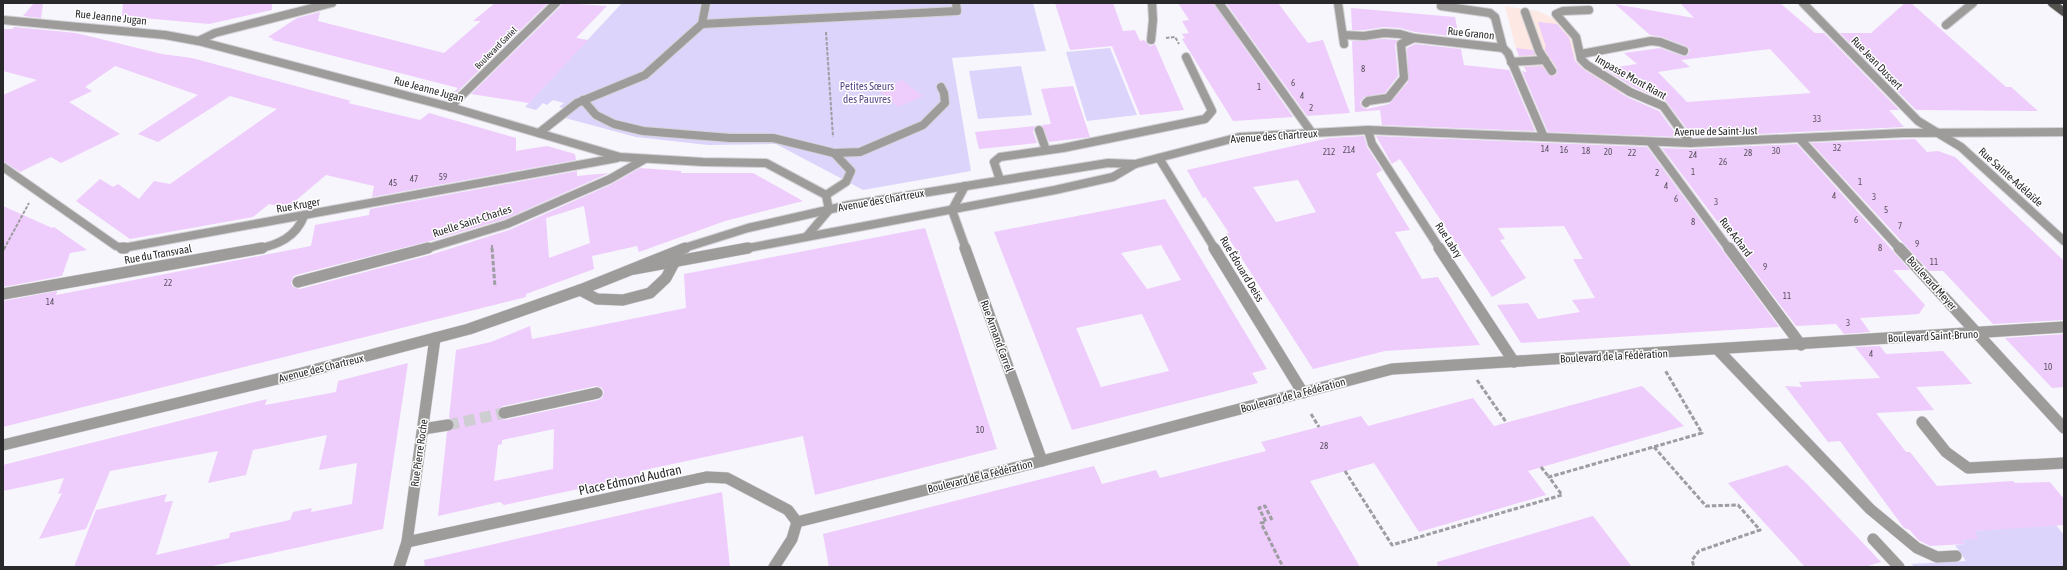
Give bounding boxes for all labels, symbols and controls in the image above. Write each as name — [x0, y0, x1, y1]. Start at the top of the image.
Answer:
street label: Rue Jeanne Jugan — [75, 7, 147, 27]
street label: Boulevard Gariel — [473, 25, 519, 71]
street label: Rue Granon — [1447, 25, 1495, 41]
street label: Rue Jean Dussert — [1849, 34, 1905, 92]
street label: Impasse Mont Riant — [1593, 52, 1669, 102]
house number: 8 — [1361, 64, 1365, 74]
street label: Rue Jeanne Jugan — [393, 74, 465, 104]
house number: 6 — [1291, 78, 1295, 88]
park label: Petites Sœurs des Pauvres — [840, 80, 894, 105]
house number: 1 — [1257, 82, 1261, 92]
house number: 4 — [1300, 91, 1304, 101]
house number: 2 — [1309, 103, 1313, 113]
house number: 33 — [1813, 114, 1821, 124]
street label: Avenue de Saint-Just — [1674, 124, 1758, 138]
street label: Avenue des Chartreux — [1230, 127, 1318, 145]
house number: 32 — [1833, 143, 1841, 153]
house number: 14 — [1541, 144, 1549, 154]
house number: 214 — [1343, 145, 1355, 155]
house number: 16 — [1560, 145, 1568, 155]
street label: Rue Sainte-Adélaïde — [1976, 145, 2046, 209]
house number: 18 — [1582, 146, 1590, 156]
house number: 30 — [1772, 146, 1780, 156]
house number: 212 — [1323, 147, 1335, 157]
house number: 20 — [1604, 147, 1612, 157]
house number: 22 — [1628, 148, 1636, 158]
house number: 28 — [1744, 148, 1752, 158]
house number: 24 — [1689, 150, 1697, 160]
house number: 26 — [1719, 157, 1727, 167]
house number: 1 — [1691, 167, 1695, 177]
house number: 2 — [1655, 168, 1659, 178]
house number: 59 — [439, 172, 447, 182]
house number: 47 — [410, 174, 418, 184]
house number: 1 — [1858, 177, 1862, 187]
house number: 45 — [389, 178, 397, 188]
house number: 4 — [1664, 181, 1668, 191]
street label: Avenue des Chartreux — [837, 186, 926, 213]
house number: 4 — [1832, 191, 1836, 201]
house number: 3 — [1872, 192, 1876, 202]
house number: 6 — [1674, 194, 1678, 204]
street label: Rue Kruger — [275, 195, 321, 215]
house number: 3 — [1714, 197, 1718, 207]
street label: Ruelle Saint-Charles — [431, 203, 513, 239]
house number: 5 — [1884, 205, 1888, 215]
street label: Rue Achard — [1717, 215, 1755, 259]
house number: 6 — [1854, 215, 1858, 225]
house number: 8 — [1691, 217, 1695, 227]
street label: Rue Labry — [1433, 220, 1465, 260]
house number: 7 — [1898, 221, 1902, 231]
street label: Rue Édouard Deiss — [1218, 234, 1266, 304]
house number: 9 — [1915, 239, 1919, 249]
street label: Rue du Transvaal — [123, 242, 193, 266]
house number: 8 — [1878, 243, 1882, 253]
street label: Boulevard Meyer — [1905, 254, 1960, 313]
house number: 11 — [1930, 257, 1938, 267]
house number: 9 — [1763, 262, 1767, 272]
house number: 22 — [164, 278, 172, 288]
house number: 11 — [1783, 291, 1791, 301]
house number: 14 — [46, 297, 54, 307]
street label: Rue Armand Carrel — [978, 298, 1016, 374]
house number: 3 — [1846, 318, 1850, 328]
street label: Boulevard Saint-Bruno — [1887, 328, 1979, 344]
street label: Boulevard de la Fédération — [1560, 347, 1668, 365]
house number: 4 — [1869, 349, 1873, 359]
street label: Avenue des Chartreux — [277, 351, 365, 384]
house number: 10 — [2044, 362, 2052, 372]
street label: Boulevard de la Fédération — [1239, 375, 1347, 415]
street label: Rue Pierre Roche — [408, 418, 430, 488]
house number: 10 — [976, 425, 984, 435]
house number: 28 — [1320, 441, 1328, 451]
street label: Boulevard de la Fédération — [926, 457, 1034, 495]
street label: Place Edmond Audran — [577, 462, 683, 498]

